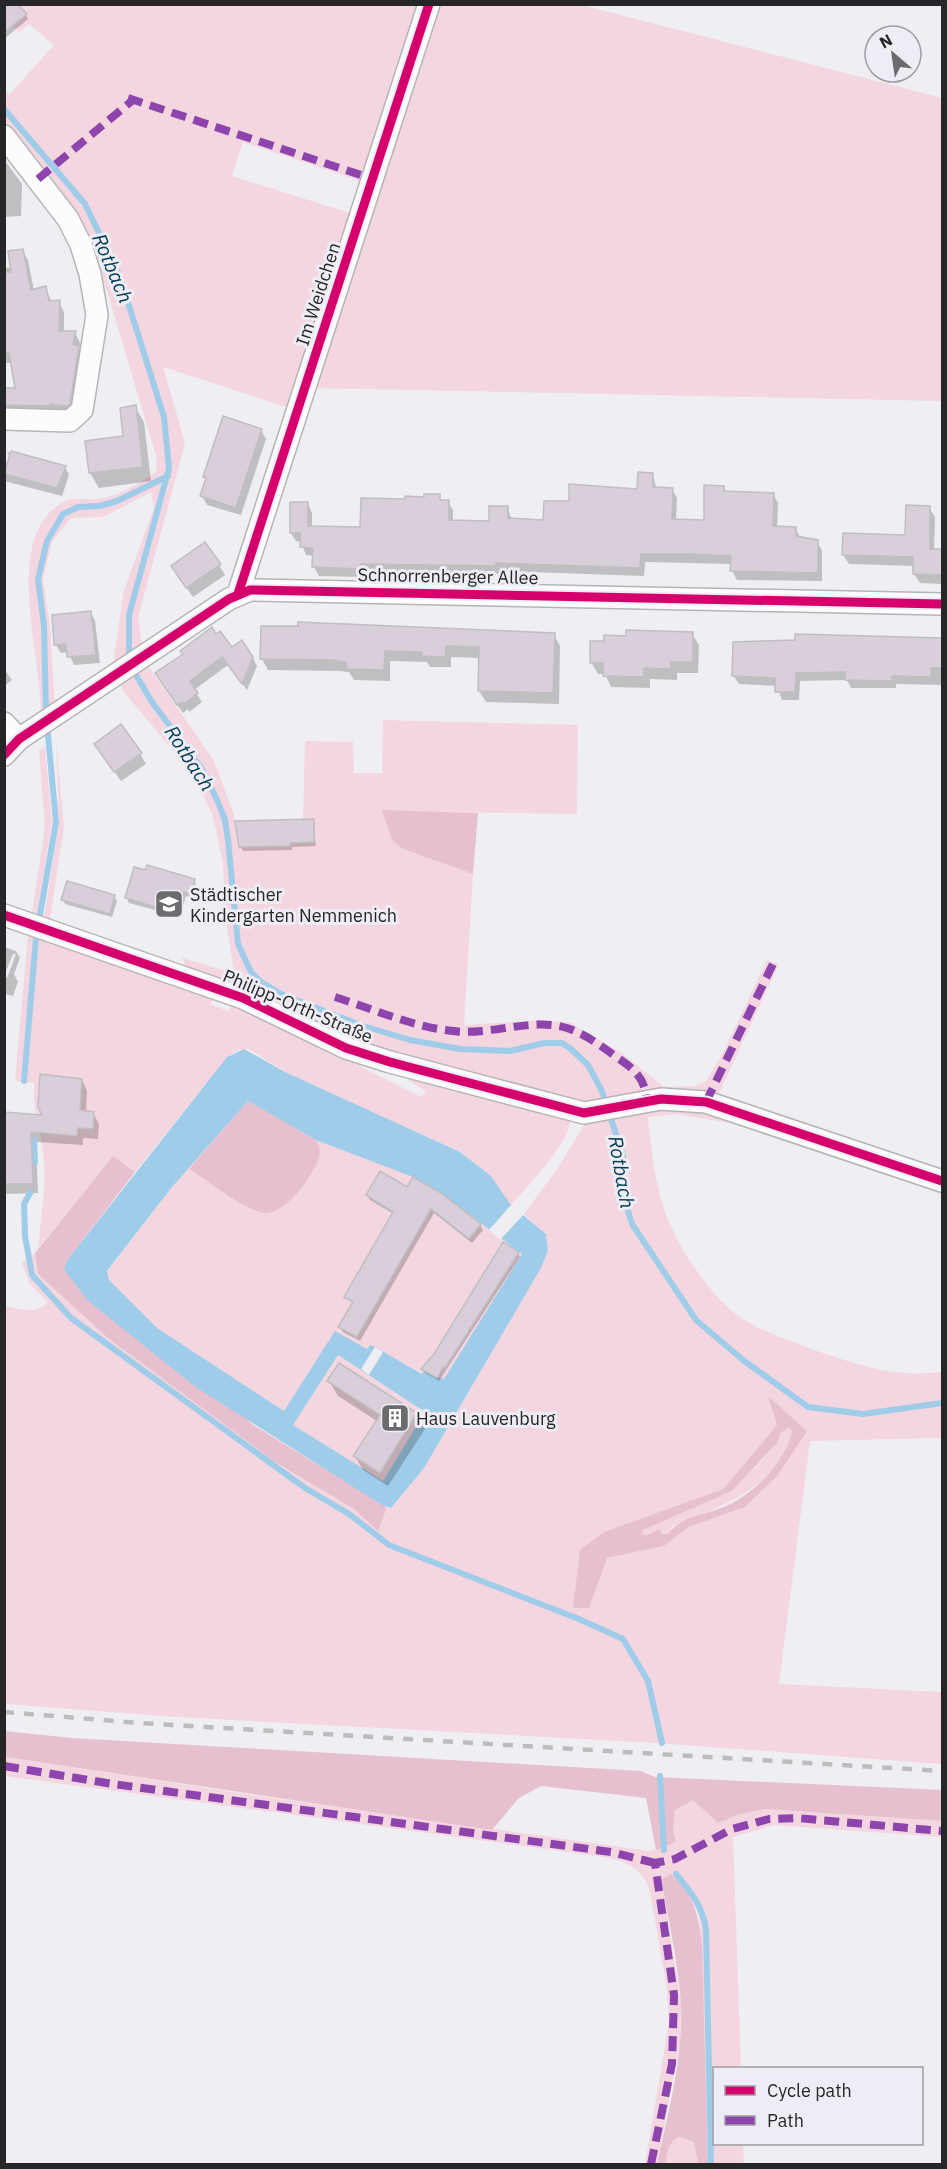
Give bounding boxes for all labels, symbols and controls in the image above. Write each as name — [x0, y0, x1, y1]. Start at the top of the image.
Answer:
north arrow — [863, 24, 923, 84]
text: N — [876, 29, 896, 52]
water label: Rotbach — [86, 229, 140, 307]
street label: Im Weidchen — [291, 239, 345, 349]
street label: Schnorrenberger Allee — [357, 563, 539, 589]
water label: Rotbach — [159, 720, 221, 796]
place label: Städtischer Kindergarten Nemmenich — [190, 883, 397, 927]
school or university icon: Städtischer Kindergarten Nemmenich — [153, 888, 185, 920]
street label: Philipp-Orth-Straße — [220, 964, 377, 1048]
water label: Rotbach — [602, 1134, 642, 1210]
building icon: Haus Lauvenburg — [379, 1402, 411, 1434]
place label: Haus Lauvenburg — [416, 1407, 556, 1430]
legend — [713, 2067, 923, 2145]
text: Cycle path — [767, 2079, 852, 2102]
text: Path — [767, 2109, 804, 2132]

